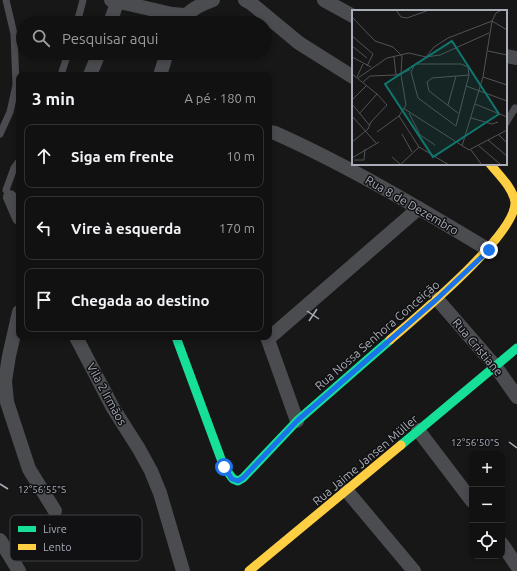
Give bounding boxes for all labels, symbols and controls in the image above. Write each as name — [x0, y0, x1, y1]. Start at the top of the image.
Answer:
inset map — [352, 10, 507, 165]
search box — [16, 16, 272, 60]
icon: search — [30, 27, 52, 49]
text: Pesquisar aqui — [62, 30, 158, 47]
text: 3 min — [32, 89, 75, 108]
text: A pé · 180 m — [184, 91, 256, 105]
icon: ahead — [33, 145, 55, 167]
text: Siga em frente — [71, 148, 174, 165]
text: 10 m — [226, 149, 255, 163]
street label: Rua 8 de Dezembro — [363, 173, 461, 237]
icon: left — [33, 217, 55, 239]
text: Vire à esquerda — [71, 220, 181, 237]
text: 170 m — [219, 221, 255, 235]
route end — [480, 241, 498, 259]
street label: Rua Nossa Senhora Conceição — [312, 278, 442, 392]
icon: arrive — [33, 289, 55, 311]
text: Chegada ao destino — [71, 292, 210, 309]
street label: Rua Cristiane — [450, 316, 506, 378]
street label: Vila 2 Irmãos — [85, 361, 129, 427]
street label: Rua Jaime Jansen Müller — [310, 412, 420, 508]
text: 12°56'50"S — [451, 437, 499, 448]
map controls — [469, 451, 505, 559]
button: + — [469, 451, 505, 487]
route start — [215, 458, 233, 476]
text: 12°56'55"S — [18, 484, 66, 495]
button: − — [469, 487, 505, 523]
legend — [10, 515, 142, 561]
text: Livre — [43, 523, 67, 535]
button: locate — [469, 523, 505, 559]
text: Lento — [43, 541, 72, 553]

